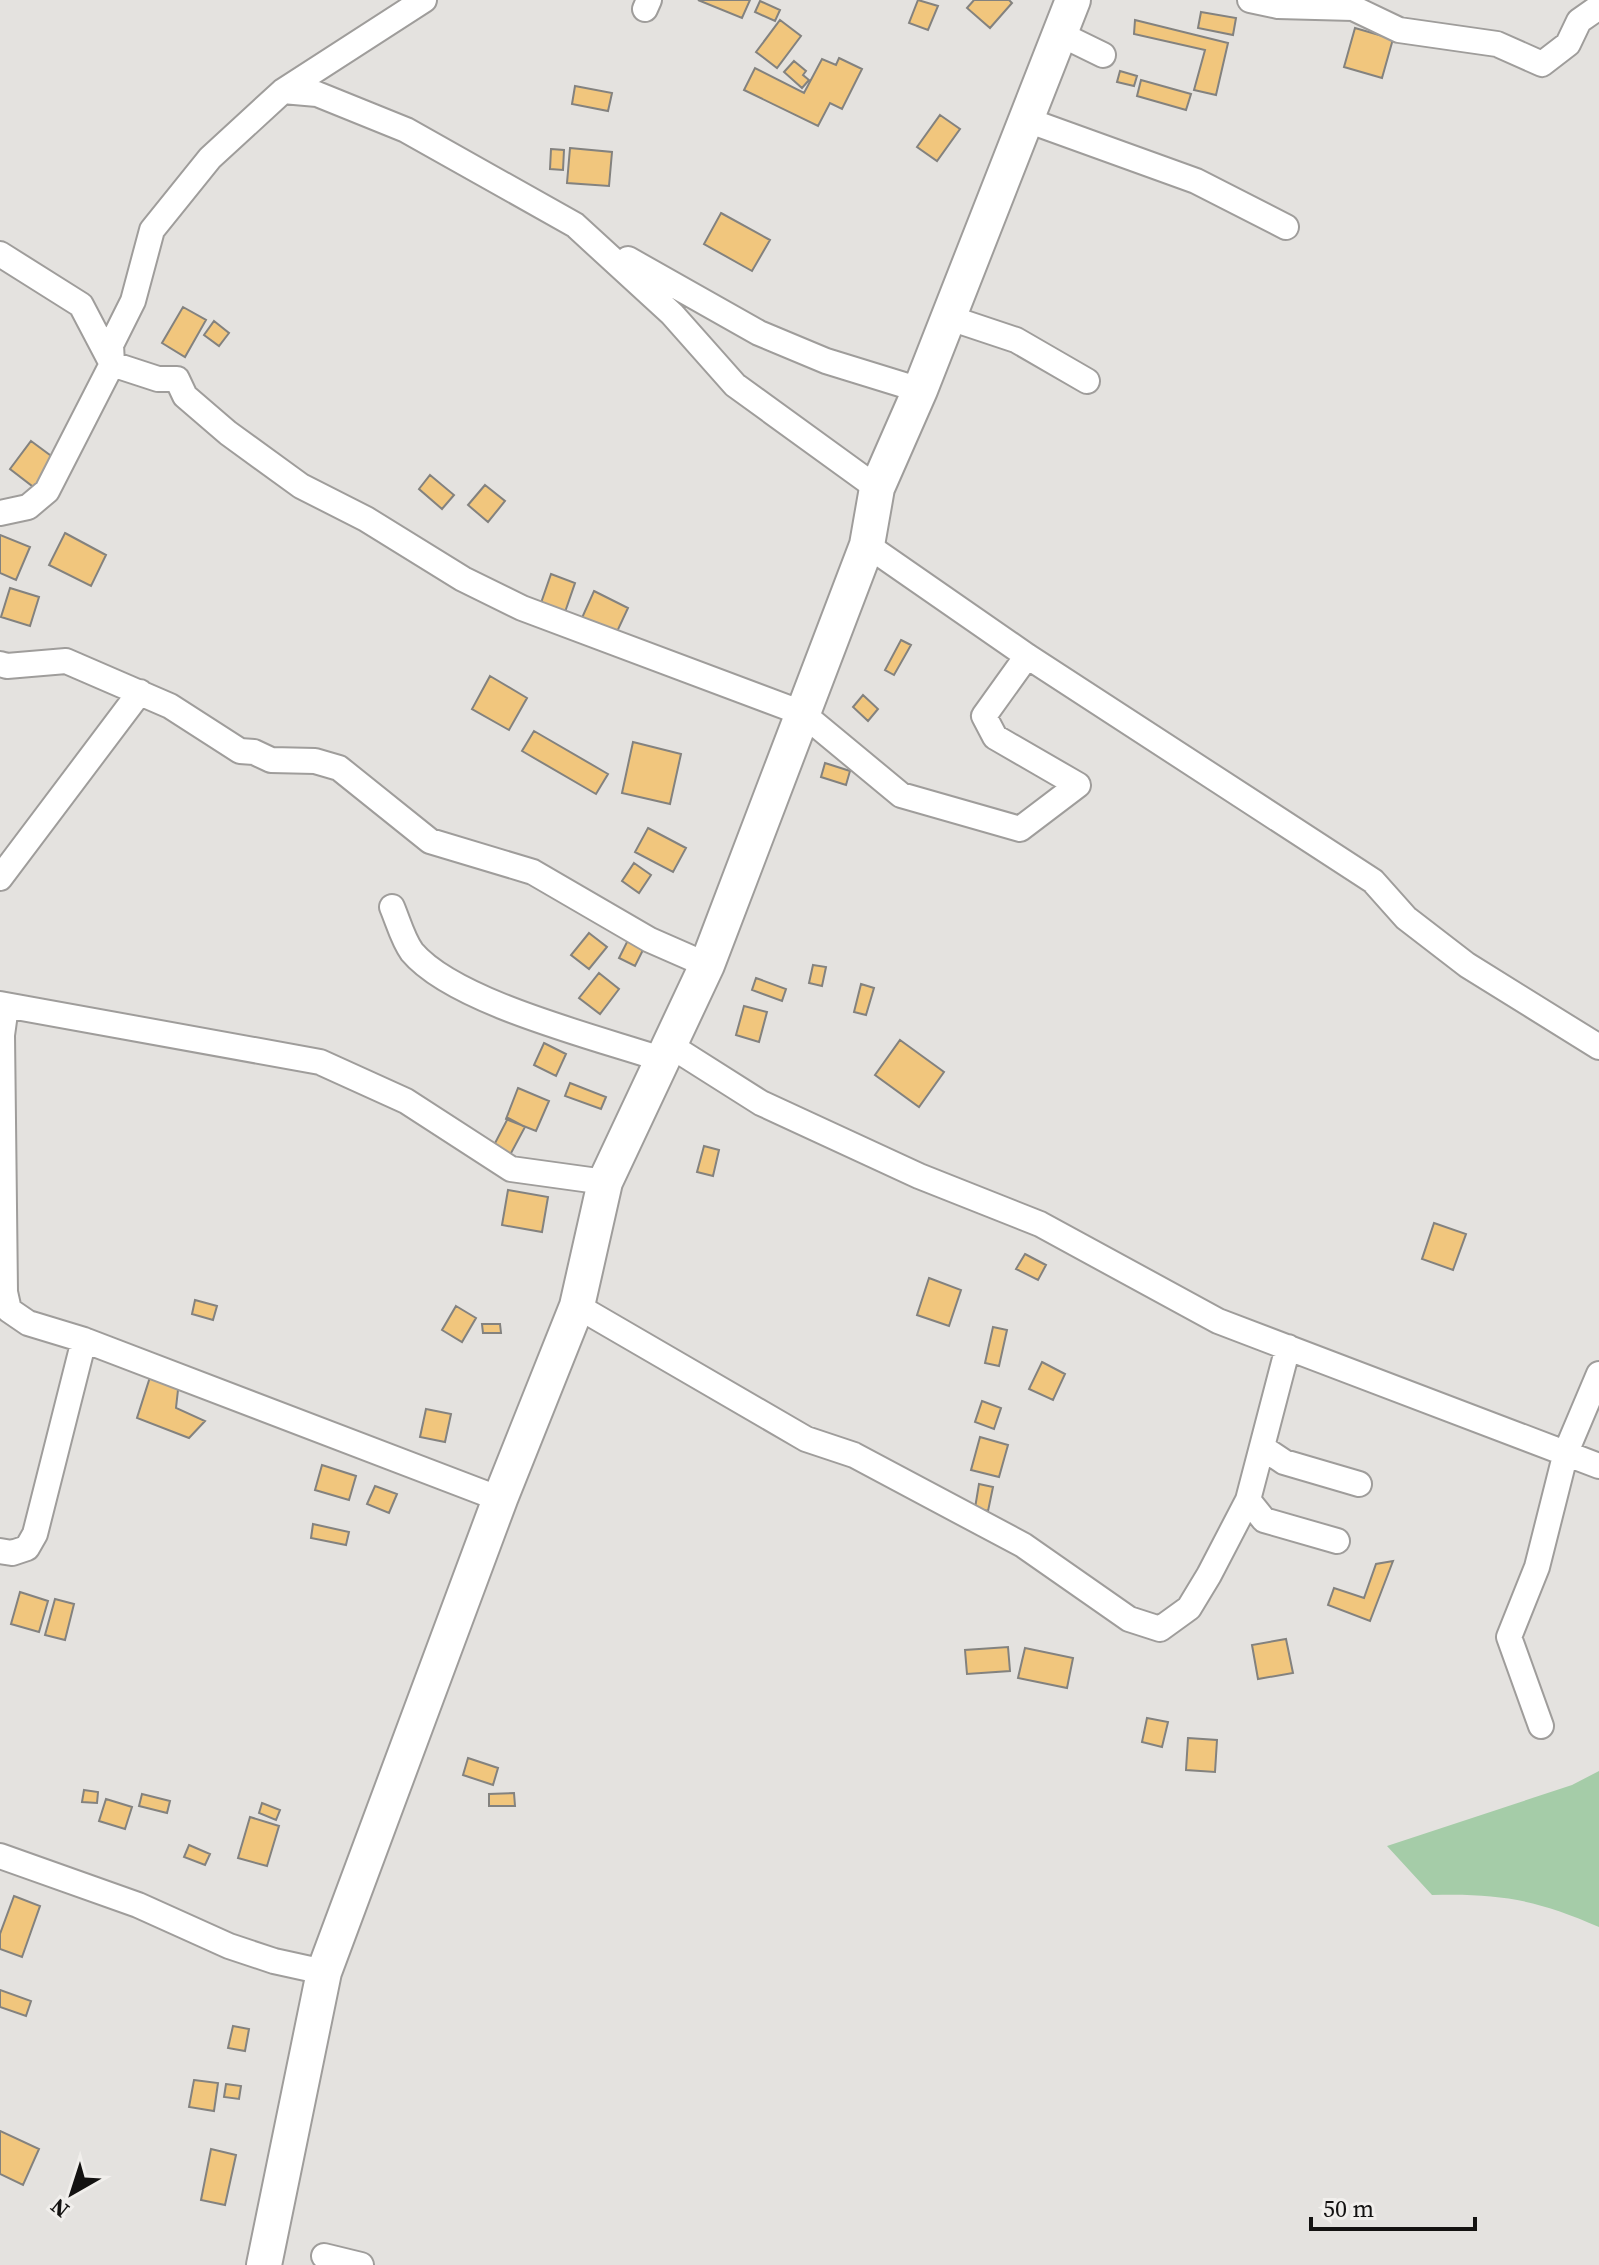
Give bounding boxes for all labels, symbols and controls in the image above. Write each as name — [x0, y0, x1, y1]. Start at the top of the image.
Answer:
north arrow — [32, 2153, 112, 2233]
scale bar — [1311, 2181, 1475, 2231]
text: N — [44, 2192, 75, 2225]
text: 50 m — [1323, 2192, 1374, 2225]

